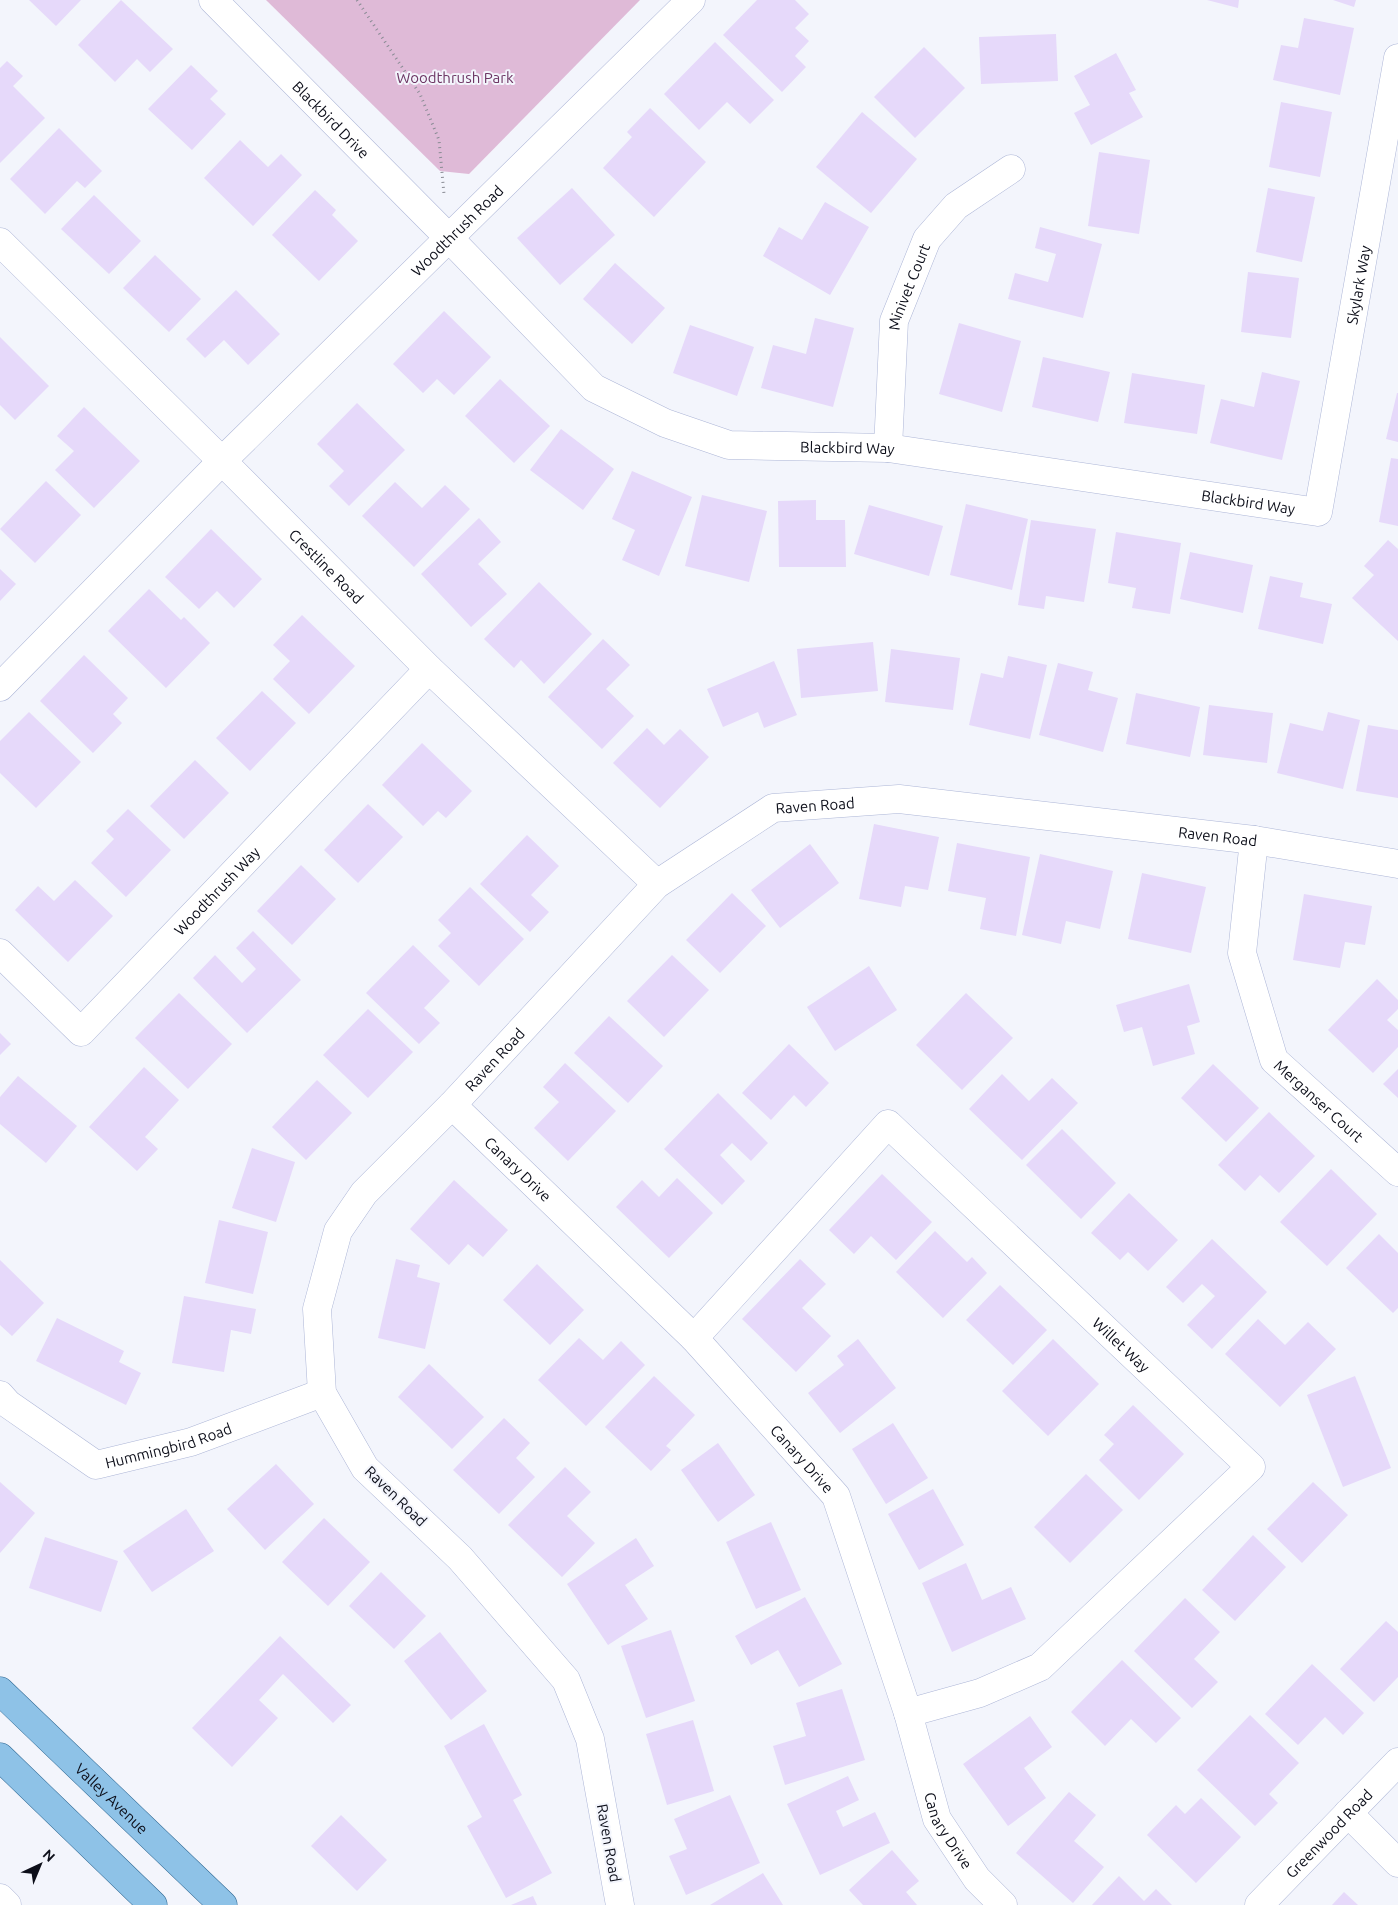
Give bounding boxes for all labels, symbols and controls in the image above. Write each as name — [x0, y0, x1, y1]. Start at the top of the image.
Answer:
park label: Woodthrush Park — [396, 69, 514, 86]
street label: Blackbird Drive — [289, 77, 373, 161]
street label: Woodthrush Road — [407, 181, 506, 279]
street label: Minivet Court — [885, 241, 933, 331]
street label: Skylark Way — [1343, 244, 1373, 326]
street label: Blackbird Way — [800, 438, 896, 457]
street label: Blackbird Way — [1200, 486, 1296, 517]
street label: Crestline Road — [286, 525, 367, 607]
street label: Raven Road — [775, 794, 855, 816]
street label: Raven Road — [1177, 823, 1258, 849]
street label: Woodthrush Way — [170, 843, 263, 938]
street label: Raven Road — [461, 1025, 528, 1094]
street label: Merganser Court — [1271, 1056, 1367, 1145]
street label: Canary Drive — [482, 1133, 555, 1205]
street label: Willet Way — [1089, 1314, 1153, 1375]
street label: Hummingbird Road — [103, 1419, 234, 1471]
street label: Canary Drive — [767, 1421, 837, 1496]
street label: Raven Road — [362, 1462, 430, 1530]
street label: Valley Avenue — [72, 1760, 152, 1837]
street label: Greenwood Road — [1282, 1785, 1375, 1881]
street label: Canary Drive — [922, 1790, 976, 1872]
street label: Raven Road — [594, 1803, 624, 1883]
north arrow — [15, 1840, 65, 1890]
text: N — [40, 1846, 58, 1865]

